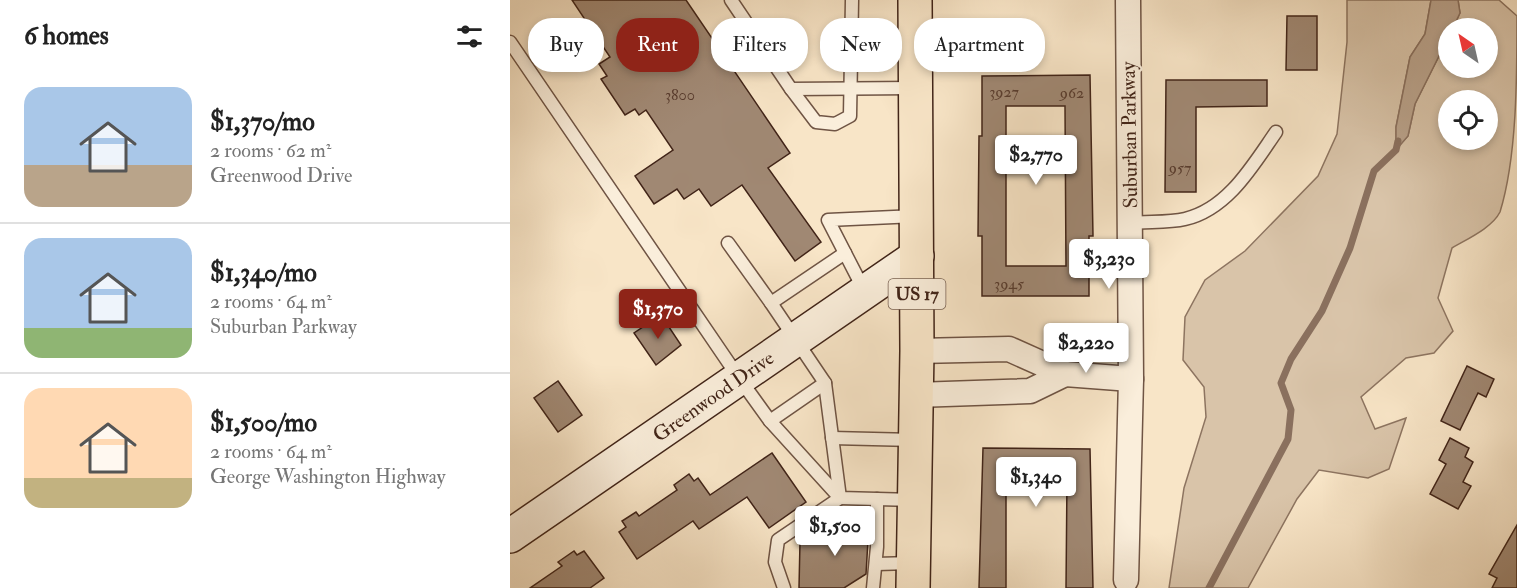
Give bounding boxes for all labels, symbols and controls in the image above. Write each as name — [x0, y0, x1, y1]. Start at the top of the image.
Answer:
chip: Buy — [528, 18, 604, 72]
chip: Rent — [616, 18, 699, 72]
chip: Filters — [711, 18, 808, 72]
chip: New — [820, 18, 902, 72]
chip: Apartment — [914, 18, 1045, 72]
north arrow — [1438, 18, 1498, 78]
map controls — [1438, 18, 1498, 150]
text: 6 homes — [24, 20, 109, 52]
icon: filters — [453, 20, 486, 53]
street label: Suburban Parkway — [1116, 60, 1143, 209]
house number: 3927 — [989, 82, 1020, 102]
house number: 962 — [1059, 83, 1084, 103]
house number: 3800 — [665, 85, 695, 105]
button: locate — [1438, 90, 1498, 150]
text: $1,370/mo — [210, 106, 315, 138]
icon: home — [72, 111, 144, 183]
pin: $2,770 — [987, 135, 1085, 186]
text: 2 rooms · 62 m² — [210, 138, 331, 163]
text: $2,770 — [1009, 142, 1063, 167]
house number: 957 — [1168, 158, 1192, 178]
text: Greenwood Drive — [210, 163, 352, 188]
pin: $3,230 — [1060, 239, 1158, 290]
text: $3,230 — [1083, 246, 1135, 271]
text: $1,340/mo — [210, 257, 317, 289]
icon: home — [72, 262, 144, 334]
house number: 3945 — [994, 274, 1024, 294]
road number: US 17 — [888, 279, 946, 309]
text: 2 rooms · 64 m² — [210, 289, 332, 314]
pin: $1,370 — [609, 289, 707, 340]
text: $1,370 — [633, 296, 683, 321]
text: Suburban Parkway — [210, 314, 357, 339]
pin: $2,220 — [1037, 323, 1135, 374]
text: $2,220 — [1058, 330, 1114, 355]
street label: Greenwood Drive — [648, 345, 779, 447]
text: $1,500/mo — [210, 407, 317, 439]
icon: home — [72, 412, 144, 484]
text: 2 rooms · 64 m² — [210, 439, 332, 464]
pin: $1,340 — [987, 457, 1085, 508]
text: George Washington Highway — [210, 464, 446, 489]
text: $1,340 — [1010, 464, 1062, 489]
pin: $1,500 — [786, 506, 884, 557]
text: $1,500 — [809, 513, 861, 538]

